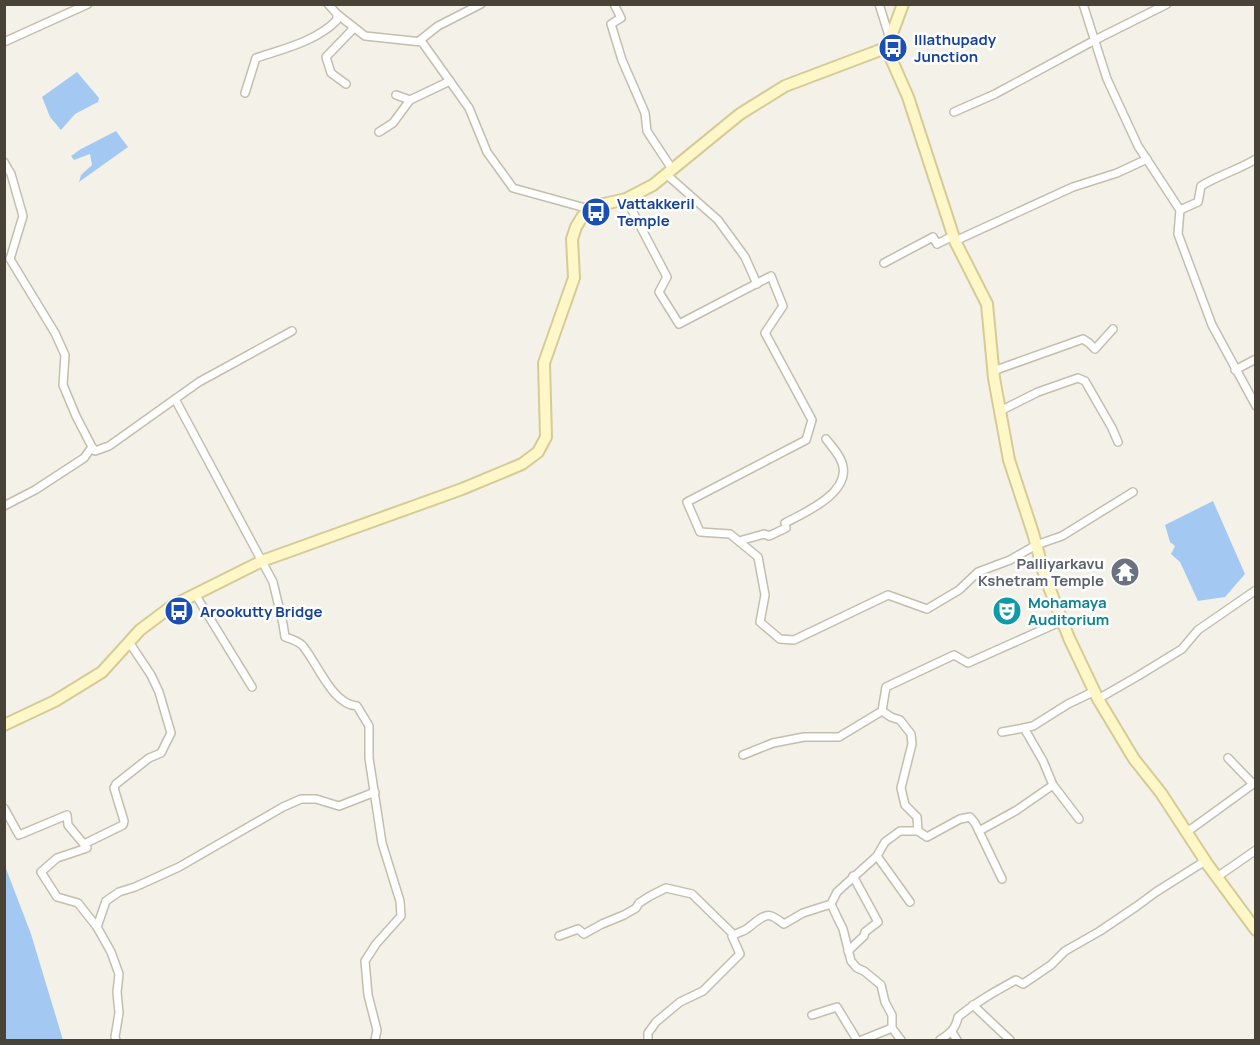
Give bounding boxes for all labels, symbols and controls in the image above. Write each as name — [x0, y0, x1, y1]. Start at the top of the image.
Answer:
place label: Illathupady Junction — [914, 29, 997, 67]
bus stop icon: Illathupady Junction — [877, 32, 909, 64]
place label: Vattakkeril Temple — [617, 193, 695, 231]
bus stop icon: Vattakkeril Temple — [580, 196, 612, 228]
place label: Palliyarkavu Kshetram Temple — [978, 553, 1104, 591]
temple icon: Palliyarkavu Kshetram Temple — [1109, 556, 1141, 588]
place label: Mohamaya Auditorium — [1028, 592, 1109, 630]
bus stop icon: Arookutty Bridge — [163, 595, 195, 627]
theatre icon: Mohamaya Auditorium — [991, 595, 1023, 627]
place label: Arookutty Bridge — [200, 601, 323, 622]

